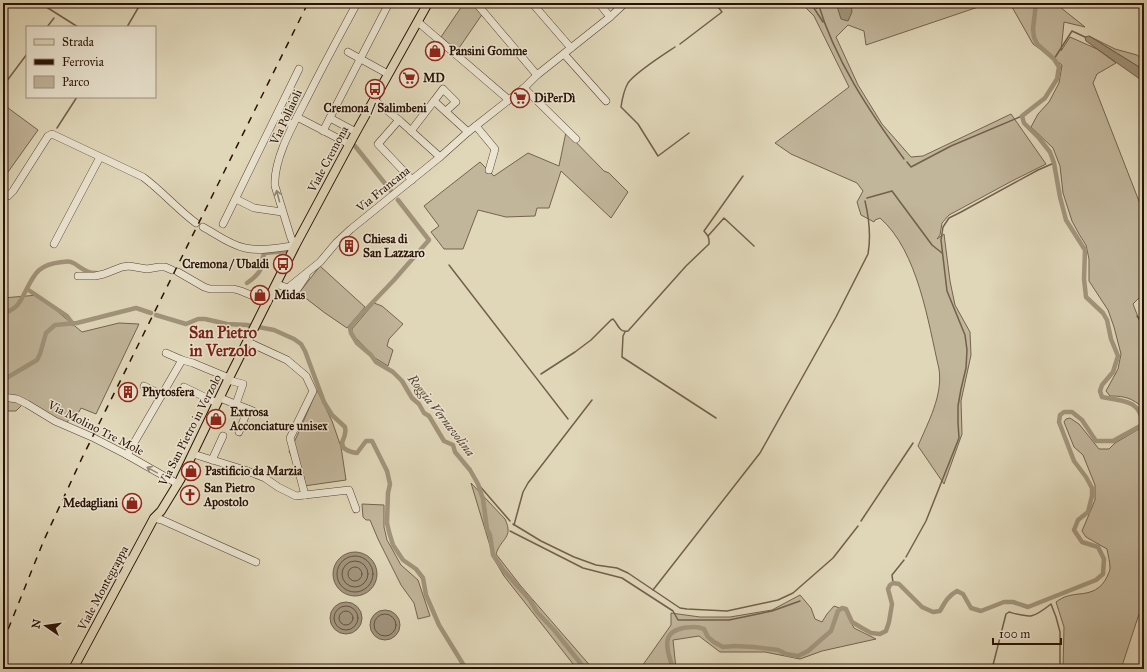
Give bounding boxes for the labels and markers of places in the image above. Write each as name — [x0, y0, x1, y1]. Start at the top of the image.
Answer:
shop icon: Pansini Gomme — [424, 40, 446, 62]
place label: Pansini Gomme — [449, 44, 527, 58]
supermarket icon: MD — [398, 67, 420, 89]
place label: MD — [423, 71, 445, 85]
bus stop icon: Cremona / Salimbeni — [364, 78, 386, 100]
supermarket icon: DiPerDì — [509, 87, 531, 109]
place label: DiPerDì — [534, 91, 576, 105]
place label: Cremona / Salimbeni — [324, 101, 427, 115]
place label: Chiesa di San Lazzaro — [363, 232, 425, 260]
building icon: Chiesa di San Lazzaro — [338, 235, 360, 257]
bus stop icon: Cremona / Ubaldi — [272, 253, 294, 275]
place label: Cremona / Ubaldi — [182, 257, 270, 271]
shop icon: Midas — [249, 284, 271, 306]
place label: Midas — [274, 288, 306, 302]
building icon: Phytosfera — [117, 381, 139, 403]
place label: Phytosfera — [142, 385, 195, 400]
place label: Extrosa Acconciature unisex — [229, 405, 328, 433]
shop icon: Extrosa Acconciature unisex — [205, 408, 227, 430]
shop icon: Pastificio da Marzia — [180, 460, 202, 482]
place label: Pastificio da Marzia — [205, 464, 303, 478]
place label: San Pietro Apostolo — [203, 481, 255, 510]
church icon: San Pietro Apostolo — [179, 484, 201, 506]
shop icon: Medagliani — [121, 492, 143, 514]
place label: Medagliani — [63, 496, 119, 511]

